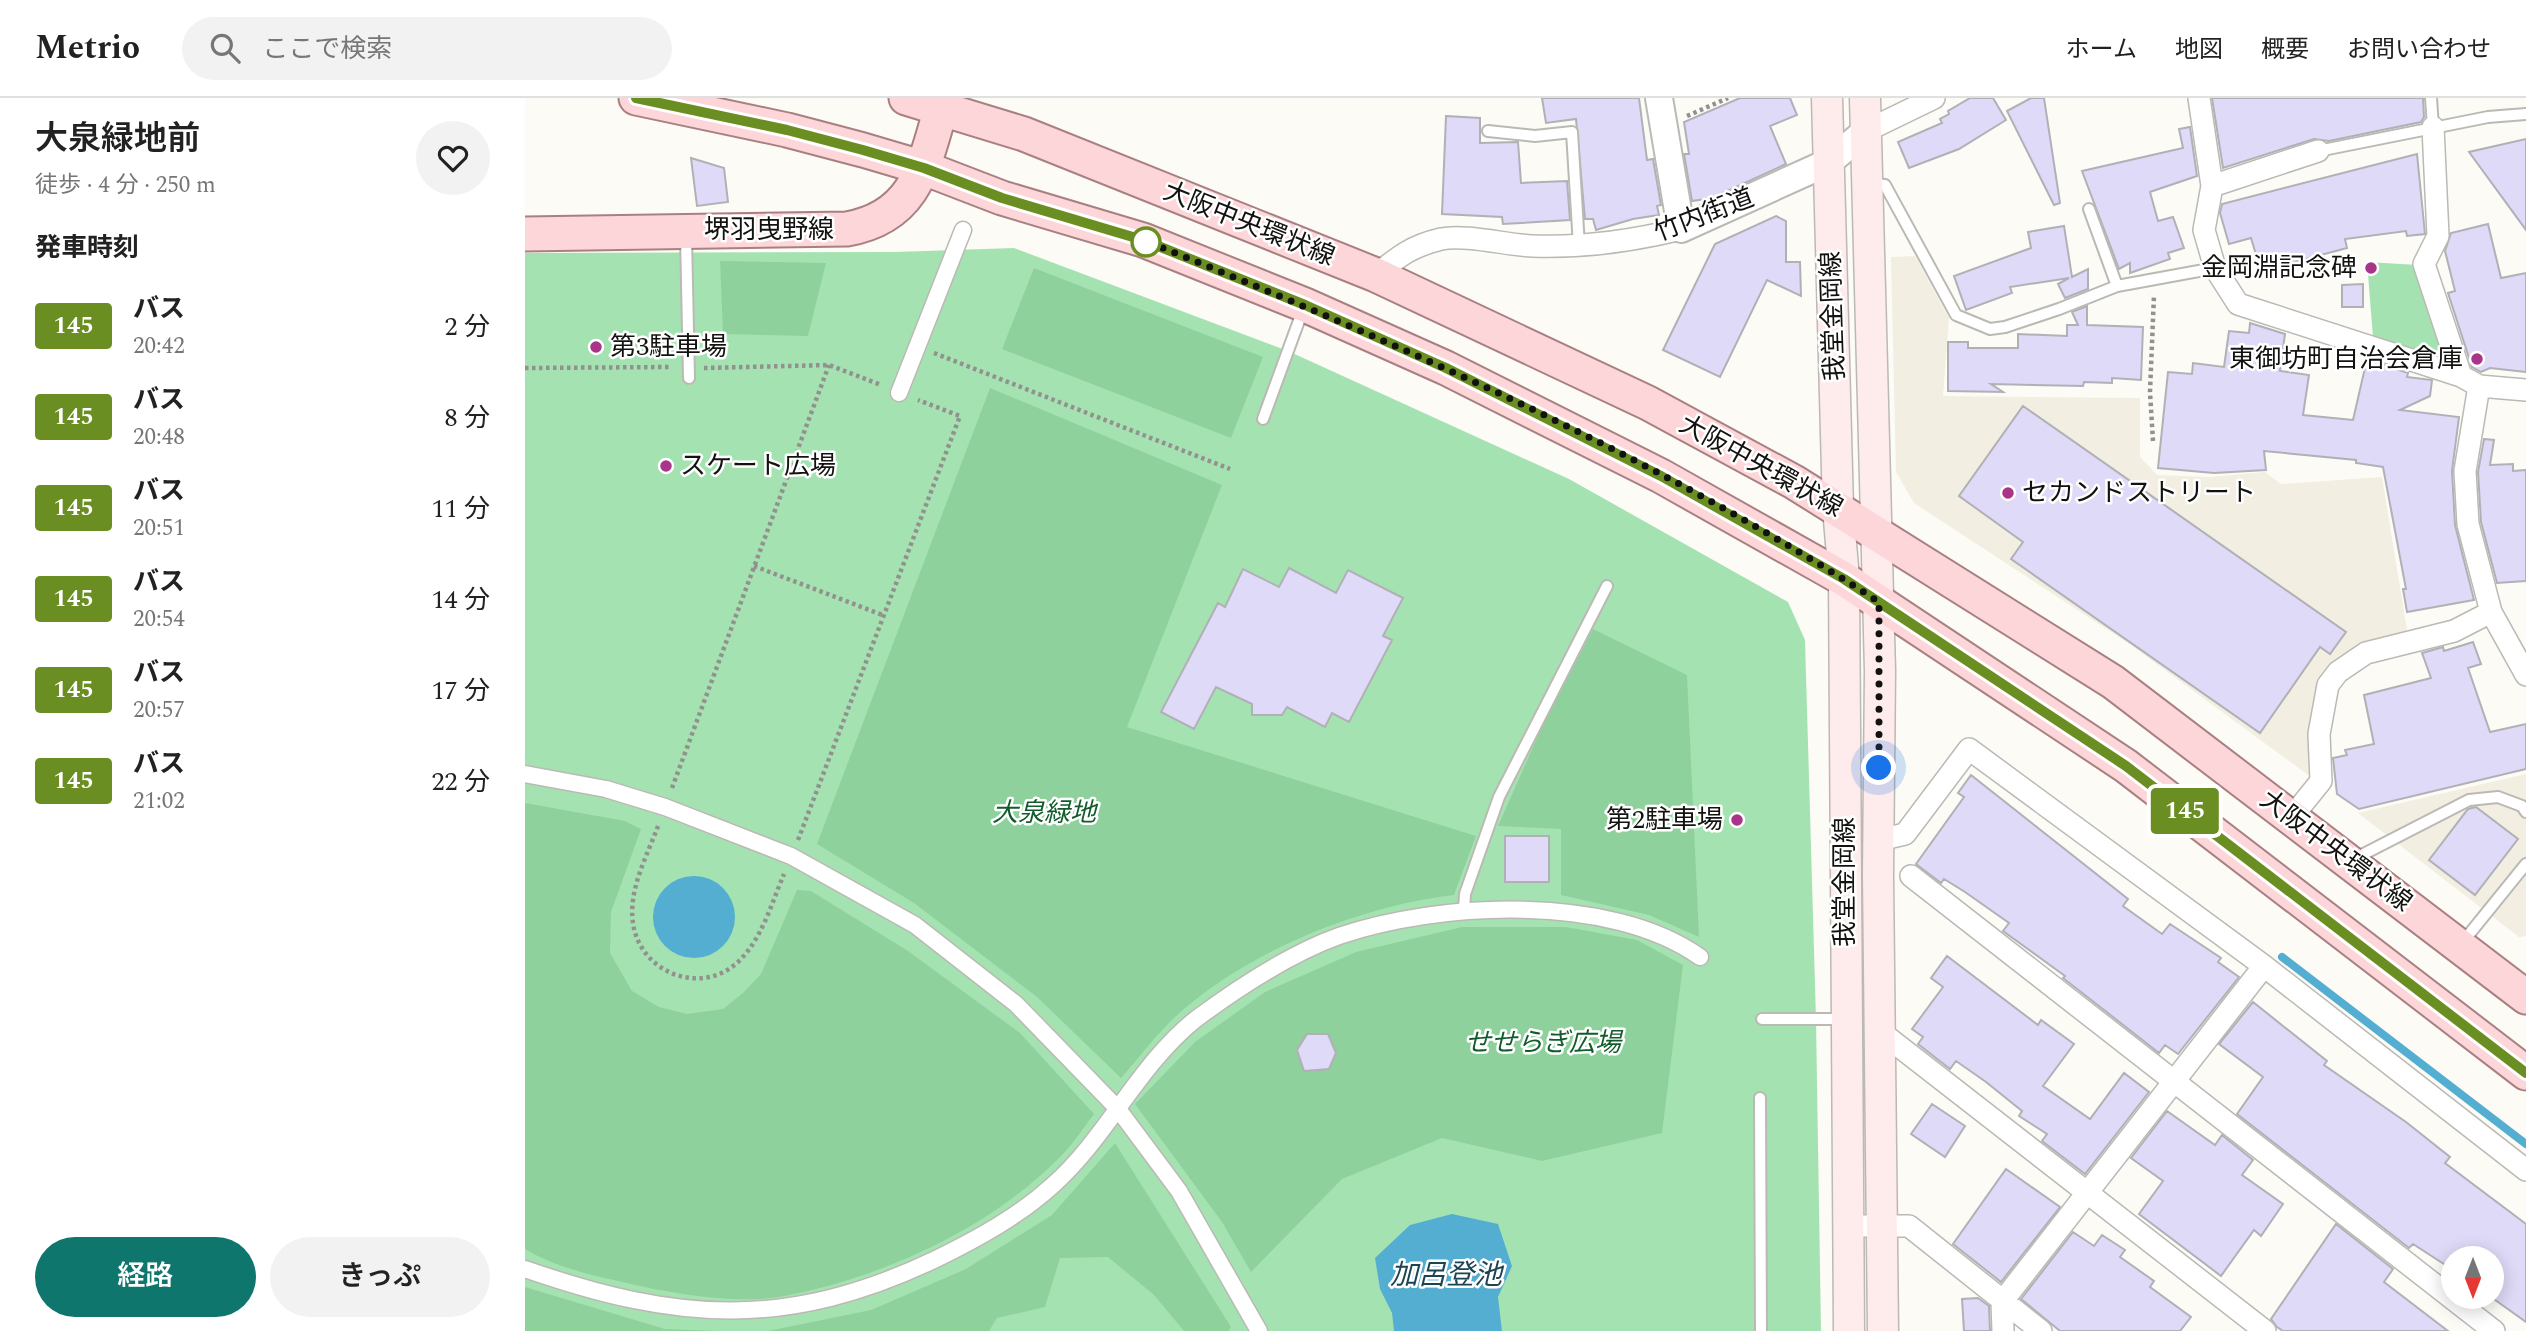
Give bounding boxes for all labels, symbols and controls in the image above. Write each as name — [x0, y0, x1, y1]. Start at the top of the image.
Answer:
search box — [182, 17, 672, 80]
text: Metrio — [35, 23, 140, 73]
icon: search — [206, 29, 244, 67]
text: ここで検索 — [262, 29, 392, 69]
text: ホーム — [2066, 32, 2137, 68]
text: 地図 — [2175, 32, 2223, 68]
text: 概要 — [2261, 32, 2309, 68]
text: お問い合わせ — [2347, 32, 2491, 68]
text: 大泉緑地前 — [35, 114, 200, 164]
button: heart — [416, 121, 490, 195]
text: 徒歩 · 4 分 · 250 m — [35, 168, 216, 203]
street label: 大阪中央環状線 — [1157, 171, 1341, 277]
street label: 竹内街道 — [1648, 178, 1760, 252]
street label: 堺羽曳野線 — [704, 210, 834, 250]
unlabelled marker — [1131, 227, 1161, 257]
text: 発車時刻 — [35, 228, 139, 268]
place label: 金岡淵記念碑 — [2201, 248, 2357, 288]
street label: 我堂金岡線 — [1811, 250, 1855, 382]
marker: 金岡淵記念碑 — [2363, 260, 2379, 276]
text: バス — [133, 289, 185, 329]
text: 2 分 — [444, 307, 490, 347]
text: 145 — [53, 308, 94, 344]
place label: 第3駐車場 — [610, 327, 727, 367]
text: 20:42 — [133, 329, 185, 364]
marker: 第3駐車場 — [588, 339, 604, 355]
place label: 東御坊町自治会倉庫 — [2229, 339, 2463, 379]
marker: 東御坊町自治会倉庫 — [2469, 351, 2485, 367]
text: バス — [133, 380, 185, 420]
text: 8 分 — [444, 398, 490, 438]
text: 145 — [53, 399, 94, 435]
street label: 大阪中央環状線 — [1672, 404, 1850, 528]
text: 20:48 — [133, 420, 185, 455]
place label: スケート広場 — [680, 446, 836, 486]
marker: スケート広場 — [658, 458, 674, 474]
text: バス — [133, 471, 185, 511]
place label: セカンドストリート — [2022, 473, 2256, 513]
marker: セカンドストリート — [2000, 485, 2016, 501]
text: 11 分 — [431, 489, 490, 529]
text: 145 — [53, 490, 94, 526]
text: 20:51 — [133, 511, 185, 546]
text: バス — [133, 562, 185, 602]
text: 14 分 — [431, 580, 490, 620]
text: 145 — [53, 581, 94, 617]
text: 20:54 — [133, 602, 185, 637]
text: バス — [133, 653, 185, 693]
text: 17 分 — [431, 671, 490, 711]
text: 145 — [53, 672, 94, 708]
text: 20:57 — [133, 693, 185, 728]
text: バス — [133, 744, 185, 784]
your location — [1861, 750, 1896, 785]
text: 22 分 — [431, 762, 490, 802]
text: 145 — [53, 763, 94, 799]
street label: 大阪中央環状線 — [2251, 780, 2421, 922]
text: 21:02 — [133, 784, 185, 819]
line badge: 145 — [2145, 788, 2225, 834]
park label: 大泉緑地 — [992, 793, 1099, 833]
text: 145 — [2165, 793, 2205, 829]
place label: 第2駐車場 — [1606, 800, 1723, 840]
marker: 第2駐車場 — [1729, 812, 1745, 828]
street label: 我堂金岡線 — [1825, 817, 1865, 947]
park label: せせらぎ広場 — [1465, 1023, 1624, 1063]
button: 経路 — [35, 1237, 256, 1317]
button: きっぷ — [270, 1237, 490, 1317]
north arrow — [2441, 1246, 2504, 1309]
map controls — [2441, 1246, 2504, 1309]
water label: 加呂登池 — [1390, 1254, 1505, 1297]

